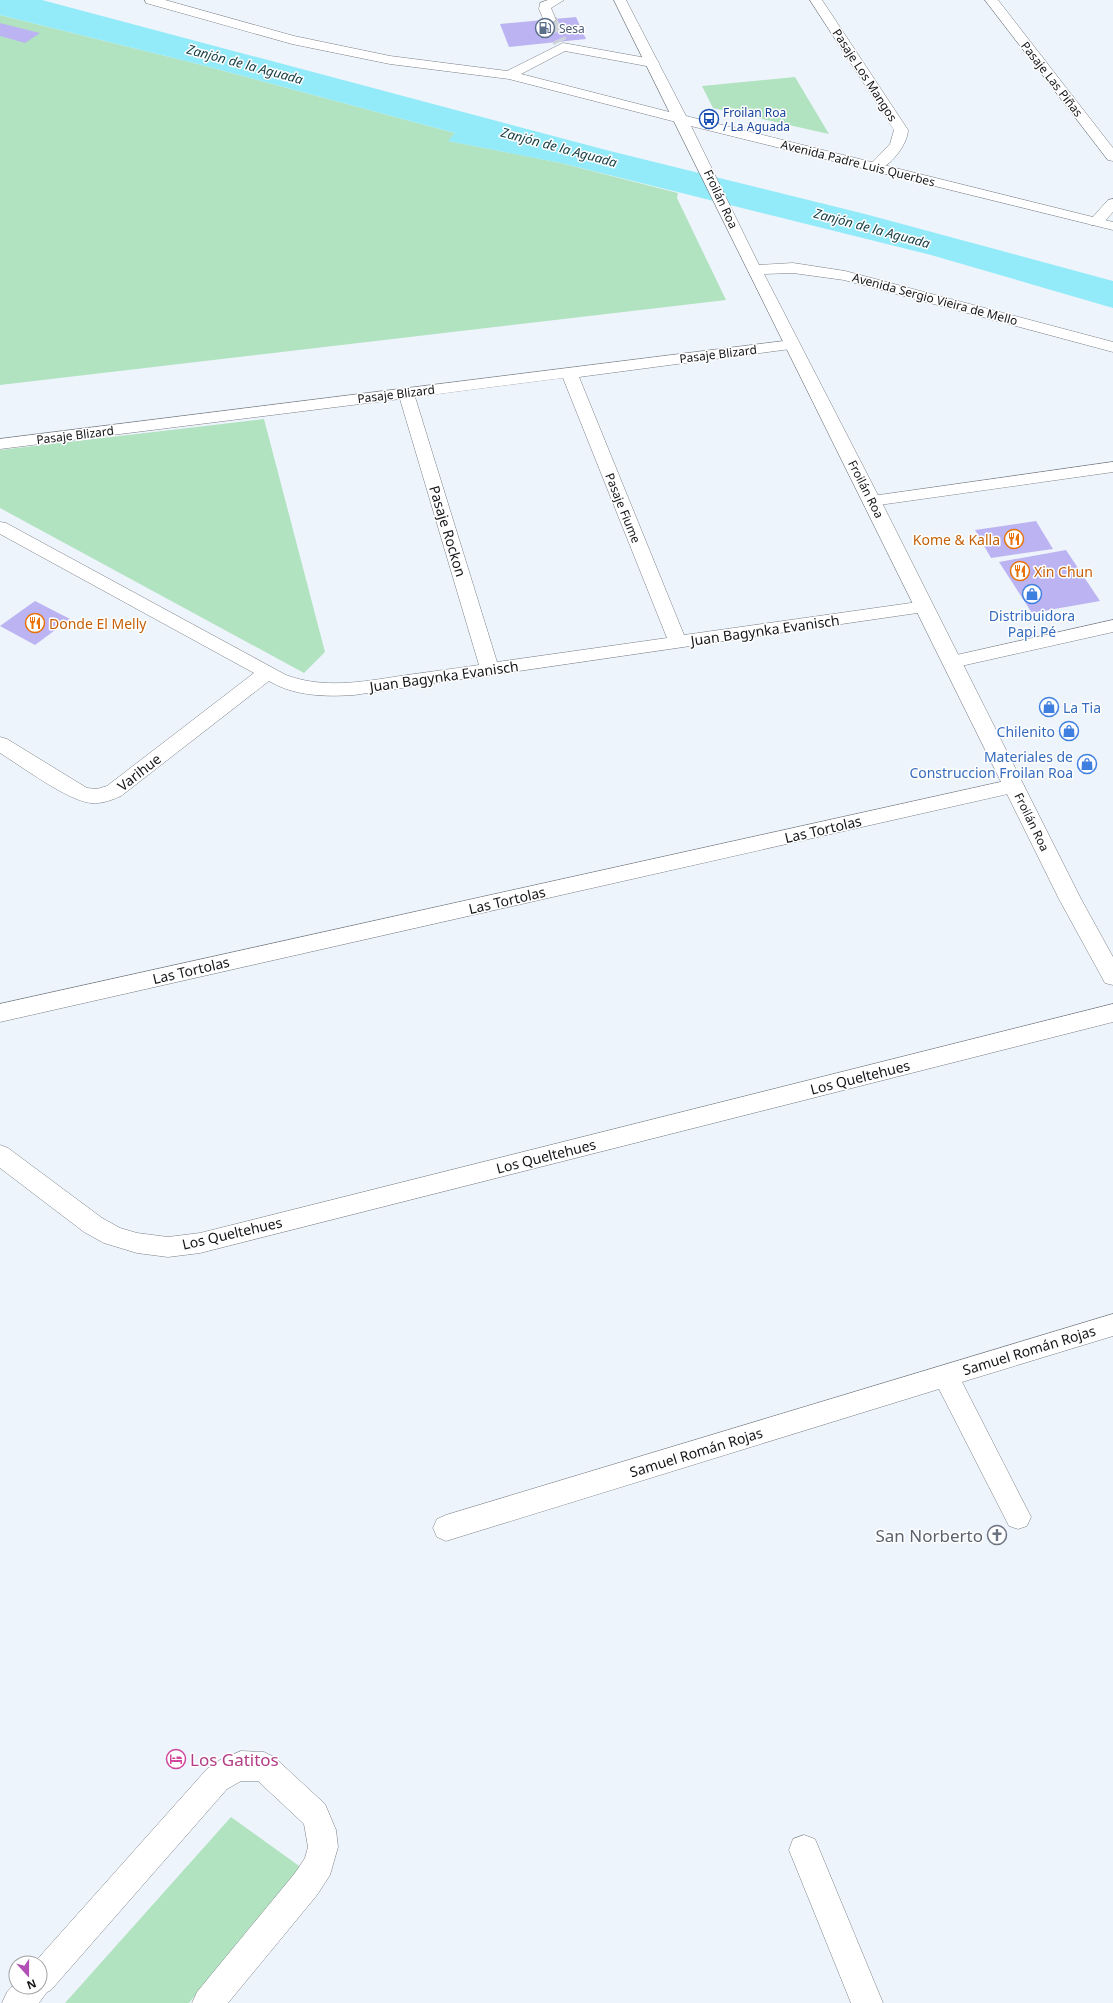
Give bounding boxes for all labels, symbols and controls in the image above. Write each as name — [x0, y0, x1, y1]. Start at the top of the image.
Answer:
fuel station icon: Sesa — [534, 17, 556, 39]
place label: Sesa — [559, 20, 585, 37]
street label: Pasaje Los Mangos — [829, 25, 901, 125]
street label: Pasaje Las Piñas — [1017, 38, 1087, 121]
water label: Zanjón de la Aguada — [184, 40, 306, 88]
place label: Froilan Roa / La Aguada — [723, 104, 790, 135]
bus stop icon: Froilan Roa / La Aguada — [698, 108, 720, 130]
water label: Zanjón de la Aguada — [498, 123, 620, 171]
street label: Avenida Padre Luis Querbes — [779, 136, 937, 190]
street label: Froilán Roa — [700, 167, 742, 231]
water label: Zanjón de la Aguada — [811, 204, 933, 252]
street label: Avenida Sergio Vieira de Mello — [850, 269, 1020, 329]
street label: Pasaje Blizard — [678, 341, 758, 367]
street label: Pasaje Blizard — [356, 381, 436, 407]
street label: Pasaje Blizard — [35, 422, 115, 448]
street label: Froilán Roa — [844, 457, 888, 521]
street label: Pasaje Fiume — [601, 470, 645, 546]
street label: Pasaje Rockon — [425, 483, 471, 579]
restaurant icon: Kome & Kalla — [1003, 528, 1025, 550]
place label: Kome & Kalla — [913, 530, 1000, 549]
restaurant icon: Xin Chun — [1009, 560, 1031, 582]
place label: Xin Chun — [1034, 562, 1093, 581]
shop icon: Distribuidora Papi Pé — [1021, 583, 1043, 605]
place label: Distribuidora Papi Pé — [989, 606, 1075, 641]
street label: Juan Bagynka Evanisch — [687, 610, 841, 650]
restaurant icon: Donde El Melly — [24, 612, 46, 634]
place label: Donde El Melly — [49, 614, 147, 633]
street label: Juan Bagynka Evanisch — [366, 656, 520, 696]
shop icon: La Tia — [1038, 696, 1060, 718]
place label: La Tia — [1063, 698, 1101, 717]
shop icon: Chilenito — [1058, 720, 1080, 742]
place label: Chilenito — [997, 722, 1055, 741]
place label: Materiales de Construccion Froilan Roa — [909, 747, 1073, 782]
street label: Varihue — [113, 749, 165, 795]
shop icon: Materiales de Construccion Froilan Roa — [1076, 753, 1098, 775]
street label: Froilán Roa — [1011, 790, 1053, 854]
street label: Las Tortolas — [783, 811, 864, 847]
street label: Las Tortolas — [467, 882, 548, 918]
street label: Las Tortolas — [151, 952, 232, 988]
street label: Los Queltehues — [808, 1055, 912, 1099]
street label: Los Queltehues — [494, 1134, 598, 1178]
street label: Los Queltehues — [180, 1212, 284, 1254]
street label: Samuel Román Rojas — [960, 1321, 1098, 1379]
street label: Samuel Román Rojas — [627, 1423, 765, 1481]
place label: San Norberto — [875, 1524, 983, 1547]
church icon: San Norberto — [986, 1524, 1008, 1546]
hotel icon: Los Gatitos — [165, 1748, 187, 1770]
place label: Los Gatitos — [190, 1748, 279, 1771]
north arrow — [8, 1955, 48, 1995]
text: N — [25, 1976, 39, 1993]

